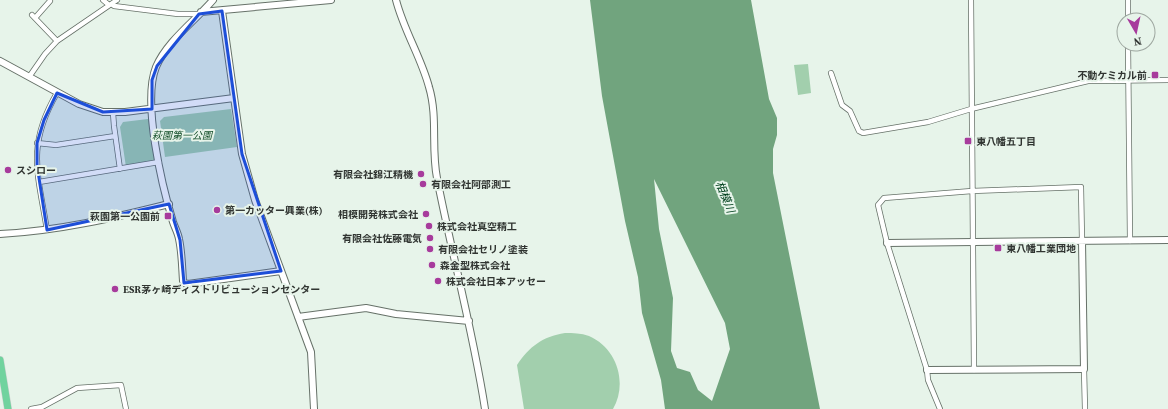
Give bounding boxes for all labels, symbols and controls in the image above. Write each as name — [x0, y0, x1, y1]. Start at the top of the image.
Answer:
north arrow — [1116, 12, 1156, 52]
text: N — [1132, 33, 1143, 49]
place label: 不動ケミカル前 — [1077, 69, 1147, 82]
marker: 不動ケミカル前 — [1150, 70, 1160, 80]
park label: 萩園第一公園 — [152, 129, 214, 142]
place label: 東八幡五丁目 — [976, 135, 1036, 148]
marker: 東八幡五丁目 — [963, 136, 973, 146]
place label: スシロー — [16, 164, 56, 177]
marker: スシロー — [3, 165, 13, 175]
place label: 有限会社錦江精機 — [333, 168, 413, 181]
marker: 有限会社錦江精機 — [416, 169, 426, 179]
place label: 有限会社阿部測工 — [431, 178, 511, 191]
marker: 有限会社阿部測工 — [418, 179, 428, 189]
water label: 相模川 — [712, 179, 739, 216]
place label: 第一カッター興業(株) — [225, 204, 323, 217]
marker: 第一カッター興業(株) — [212, 205, 222, 215]
place label: 相模開発株式会社 — [338, 208, 419, 221]
marker: 相模開発株式会社 — [421, 209, 431, 219]
place label: 萩園第一公園前 — [90, 210, 160, 223]
marker: 萩園第一公園前 — [163, 211, 173, 221]
place label: 株式会社真空精工 — [437, 220, 517, 233]
marker: 株式会社真空精工 — [424, 221, 434, 231]
place label: 有限会社佐藤電気 — [342, 232, 422, 245]
marker: 有限会社佐藤電気 — [425, 233, 435, 243]
place label: 東八幡工業団地 — [1006, 242, 1076, 255]
place label: 有限会社セリノ塗装 — [438, 243, 528, 256]
marker: 東八幡工業団地 — [993, 243, 1003, 253]
marker: 有限会社セリノ塗装 — [425, 244, 435, 254]
place label: 森金型株式会社 — [440, 259, 511, 272]
marker: 森金型株式会社 — [427, 260, 437, 270]
place label: 株式会社日本アッセー — [446, 275, 546, 288]
marker: 株式会社日本アッセー — [433, 276, 443, 286]
place label: ESR茅ヶ崎ディストリビューションセンター — [123, 283, 320, 296]
marker: ESR茅ヶ崎ディストリビューションセンター — [110, 284, 120, 294]

